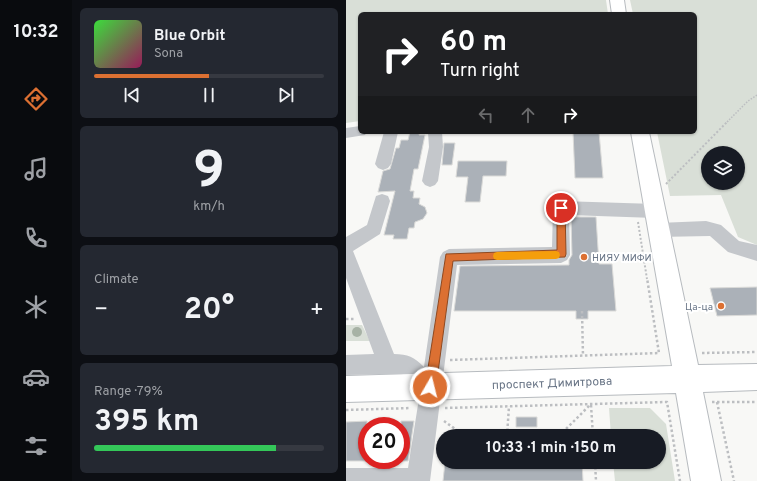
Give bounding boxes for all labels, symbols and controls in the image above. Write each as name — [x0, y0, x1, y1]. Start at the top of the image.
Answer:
text: 10:32 — [14, 21, 58, 44]
text: 60 m — [440, 25, 507, 61]
text: Blue Orbit — [154, 27, 225, 46]
icon: right — [374, 28, 426, 80]
text: Sona — [154, 46, 183, 62]
text: Turn right — [440, 60, 520, 83]
icon: previous — [121, 84, 143, 106]
icon: pause — [198, 84, 220, 106]
icon: next — [275, 84, 297, 106]
icon: directions — [22, 85, 50, 113]
icon: left — [475, 104, 497, 126]
icon: ahead — [517, 104, 539, 126]
icon: right — [559, 104, 581, 126]
text: 9 — [193, 140, 225, 206]
map controls — [701, 146, 745, 190]
button: layers — [701, 146, 745, 190]
icon: music — [22, 155, 50, 183]
pin — [544, 191, 578, 225]
icon: arrive — [550, 197, 572, 219]
text: km/h — [193, 199, 225, 215]
icon: phone — [22, 224, 50, 252]
marker: НИЯУ МИФИ — [579, 252, 589, 262]
place label: НИЯУ МИФИ — [592, 252, 652, 265]
text: Climate — [94, 272, 139, 288]
text: 20° — [184, 292, 234, 329]
icon: climate — [22, 293, 50, 321]
text: − — [94, 297, 108, 324]
text: + — [310, 297, 324, 324]
place label: Ца-ца — [685, 301, 713, 314]
marker: Ца-ца — [716, 301, 726, 311]
icon: car — [22, 363, 50, 391]
position arrow — [409, 366, 451, 408]
street label: проспект Димитрова — [492, 374, 612, 394]
text: Range · 79% — [94, 384, 163, 400]
text: 395 km — [94, 404, 199, 441]
speed limit sign: 20 — [358, 417, 410, 469]
icon: filters — [22, 432, 50, 460]
text: 10:33 · 1 min · 150 m — [486, 439, 616, 458]

